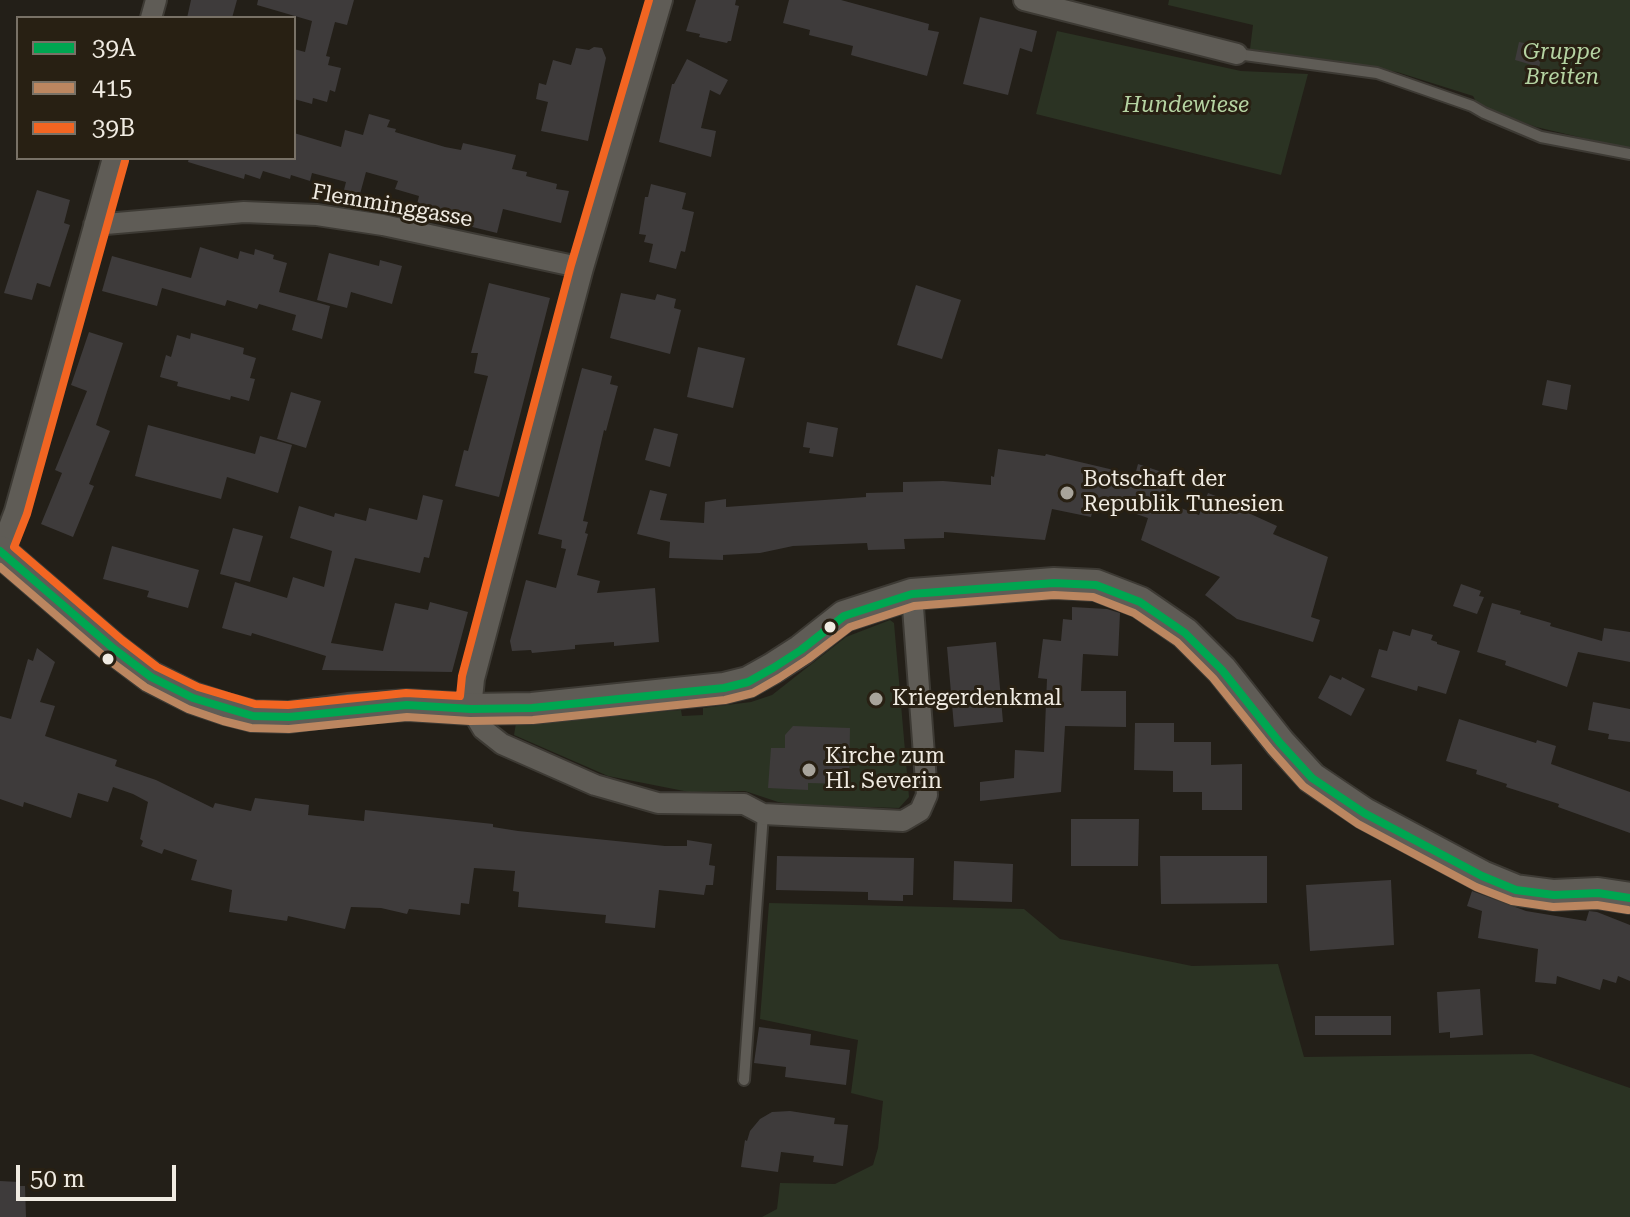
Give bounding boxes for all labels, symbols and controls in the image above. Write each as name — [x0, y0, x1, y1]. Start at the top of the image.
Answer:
legend — [16, 16, 296, 160]
text: 39A — [92, 34, 136, 62]
park label: Gruppe Breiten — [1523, 40, 1601, 92]
text: 415 — [92, 74, 132, 102]
park label: Hundewiese — [1123, 93, 1249, 119]
text: 39B — [92, 114, 135, 142]
street label: Flemminggasse — [309, 179, 475, 233]
place label: Botschaft der Republik Tunesien — [1083, 467, 1284, 518]
marker: Botschaft der Republik Tunesien — [1058, 484, 1076, 502]
unlabelled marker — [822, 619, 838, 635]
unlabelled marker — [100, 651, 116, 667]
place label: Kriegerdenkmal — [892, 686, 1062, 712]
marker: Kriegerdenkmal — [867, 690, 885, 708]
place label: Kirche zum Hl. Severin — [825, 744, 945, 796]
marker: Kirche zum Hl. Severin — [800, 761, 818, 779]
scale bar — [20, 1149, 180, 1199]
text: 50 m — [30, 1165, 85, 1193]

